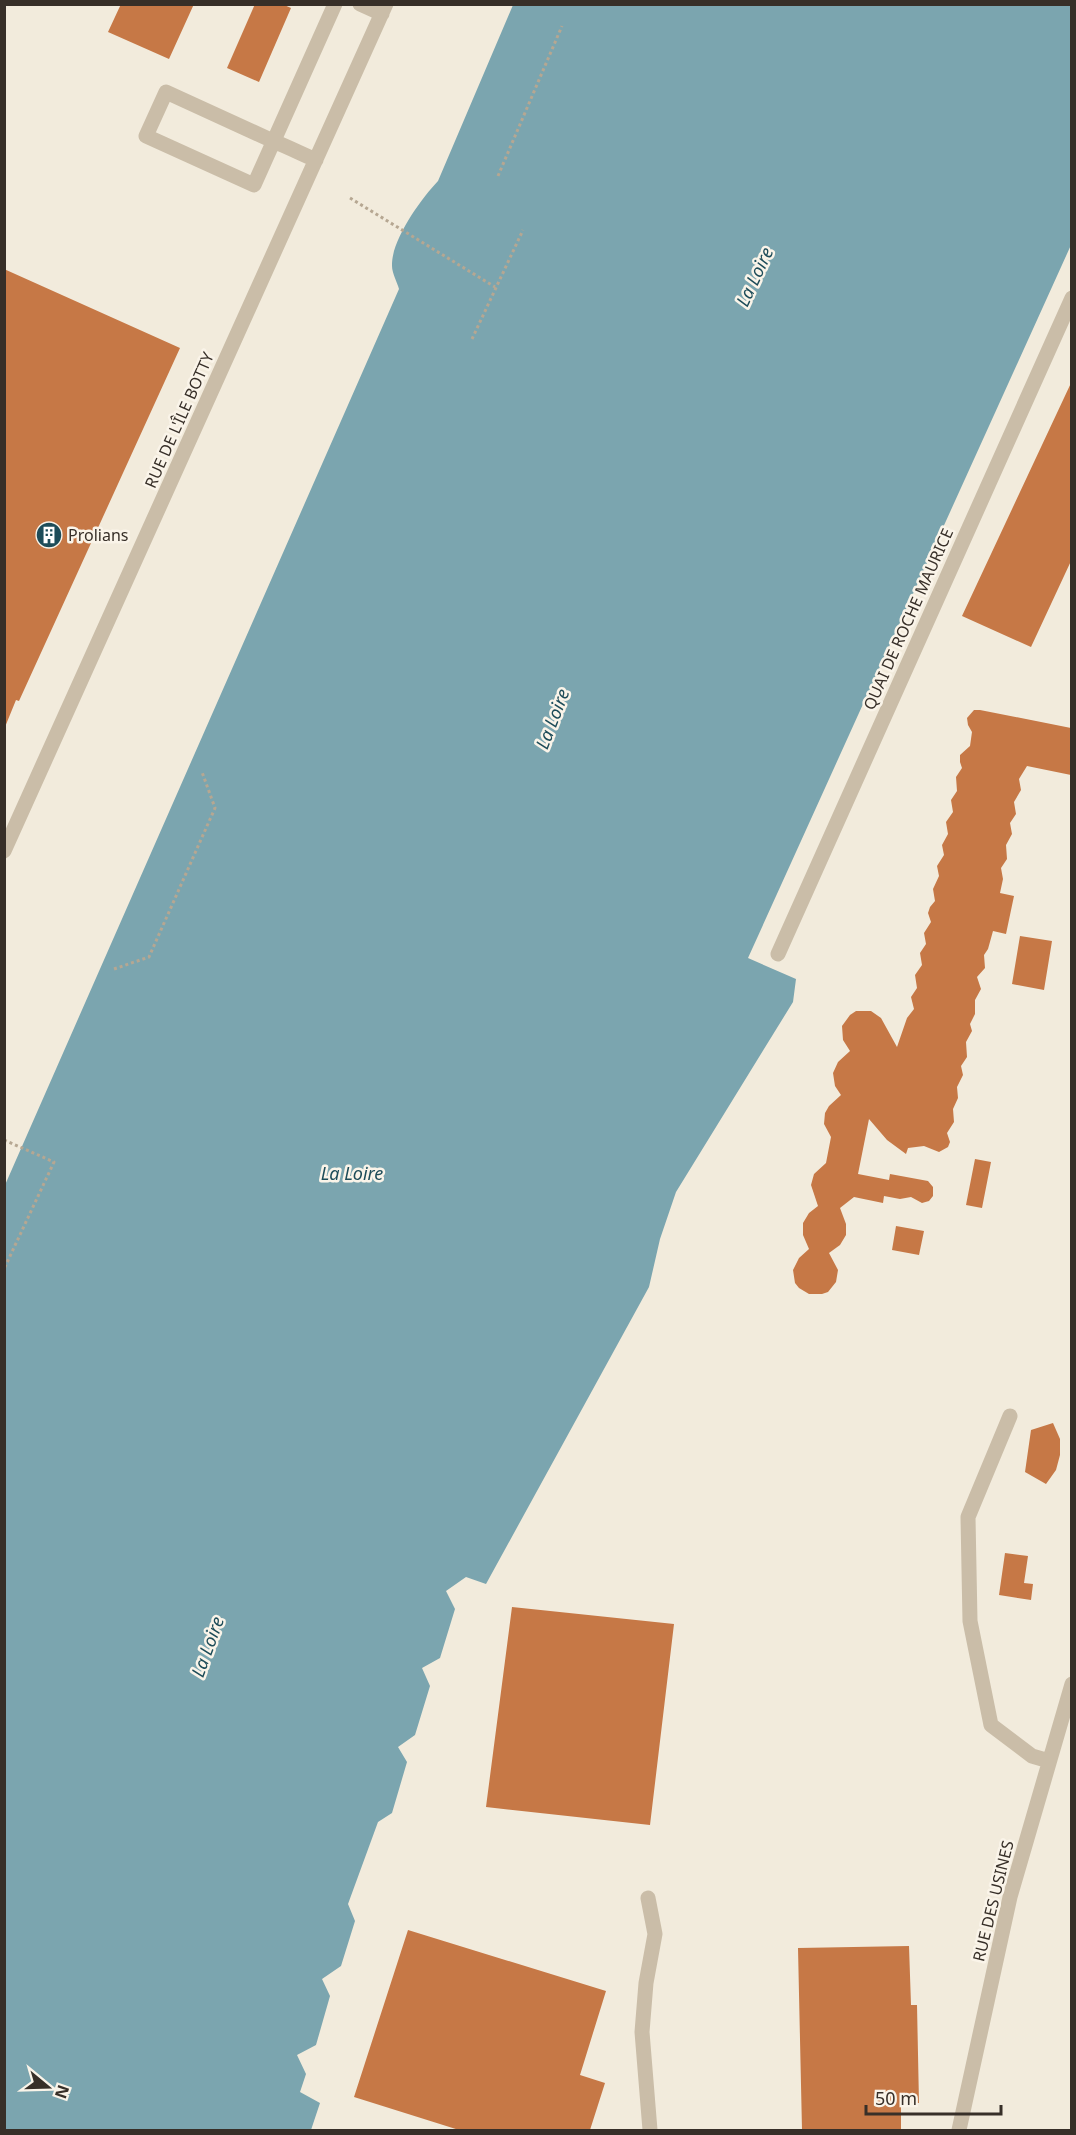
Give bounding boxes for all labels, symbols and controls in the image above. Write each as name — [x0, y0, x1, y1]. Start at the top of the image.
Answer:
water label: La Loire — [730, 243, 778, 310]
street label: RUE DE L'ÎLE BOTTY — [139, 348, 219, 491]
building icon: Prolians — [34, 520, 64, 550]
place label: Prolians — [68, 524, 128, 546]
street label: QUAI DE ROCHE MAURICE — [858, 525, 958, 713]
water label: La Loire — [530, 685, 575, 752]
water label: La Loire — [321, 1161, 383, 1185]
water label: La Loire — [185, 1613, 229, 1680]
street label: RUE DES USINES — [967, 1838, 1019, 1964]
north arrow — [18, 2057, 78, 2117]
scale bar — [866, 2078, 1001, 2116]
text: N — [50, 2082, 75, 2102]
text: 50 m — [875, 2086, 917, 2110]

